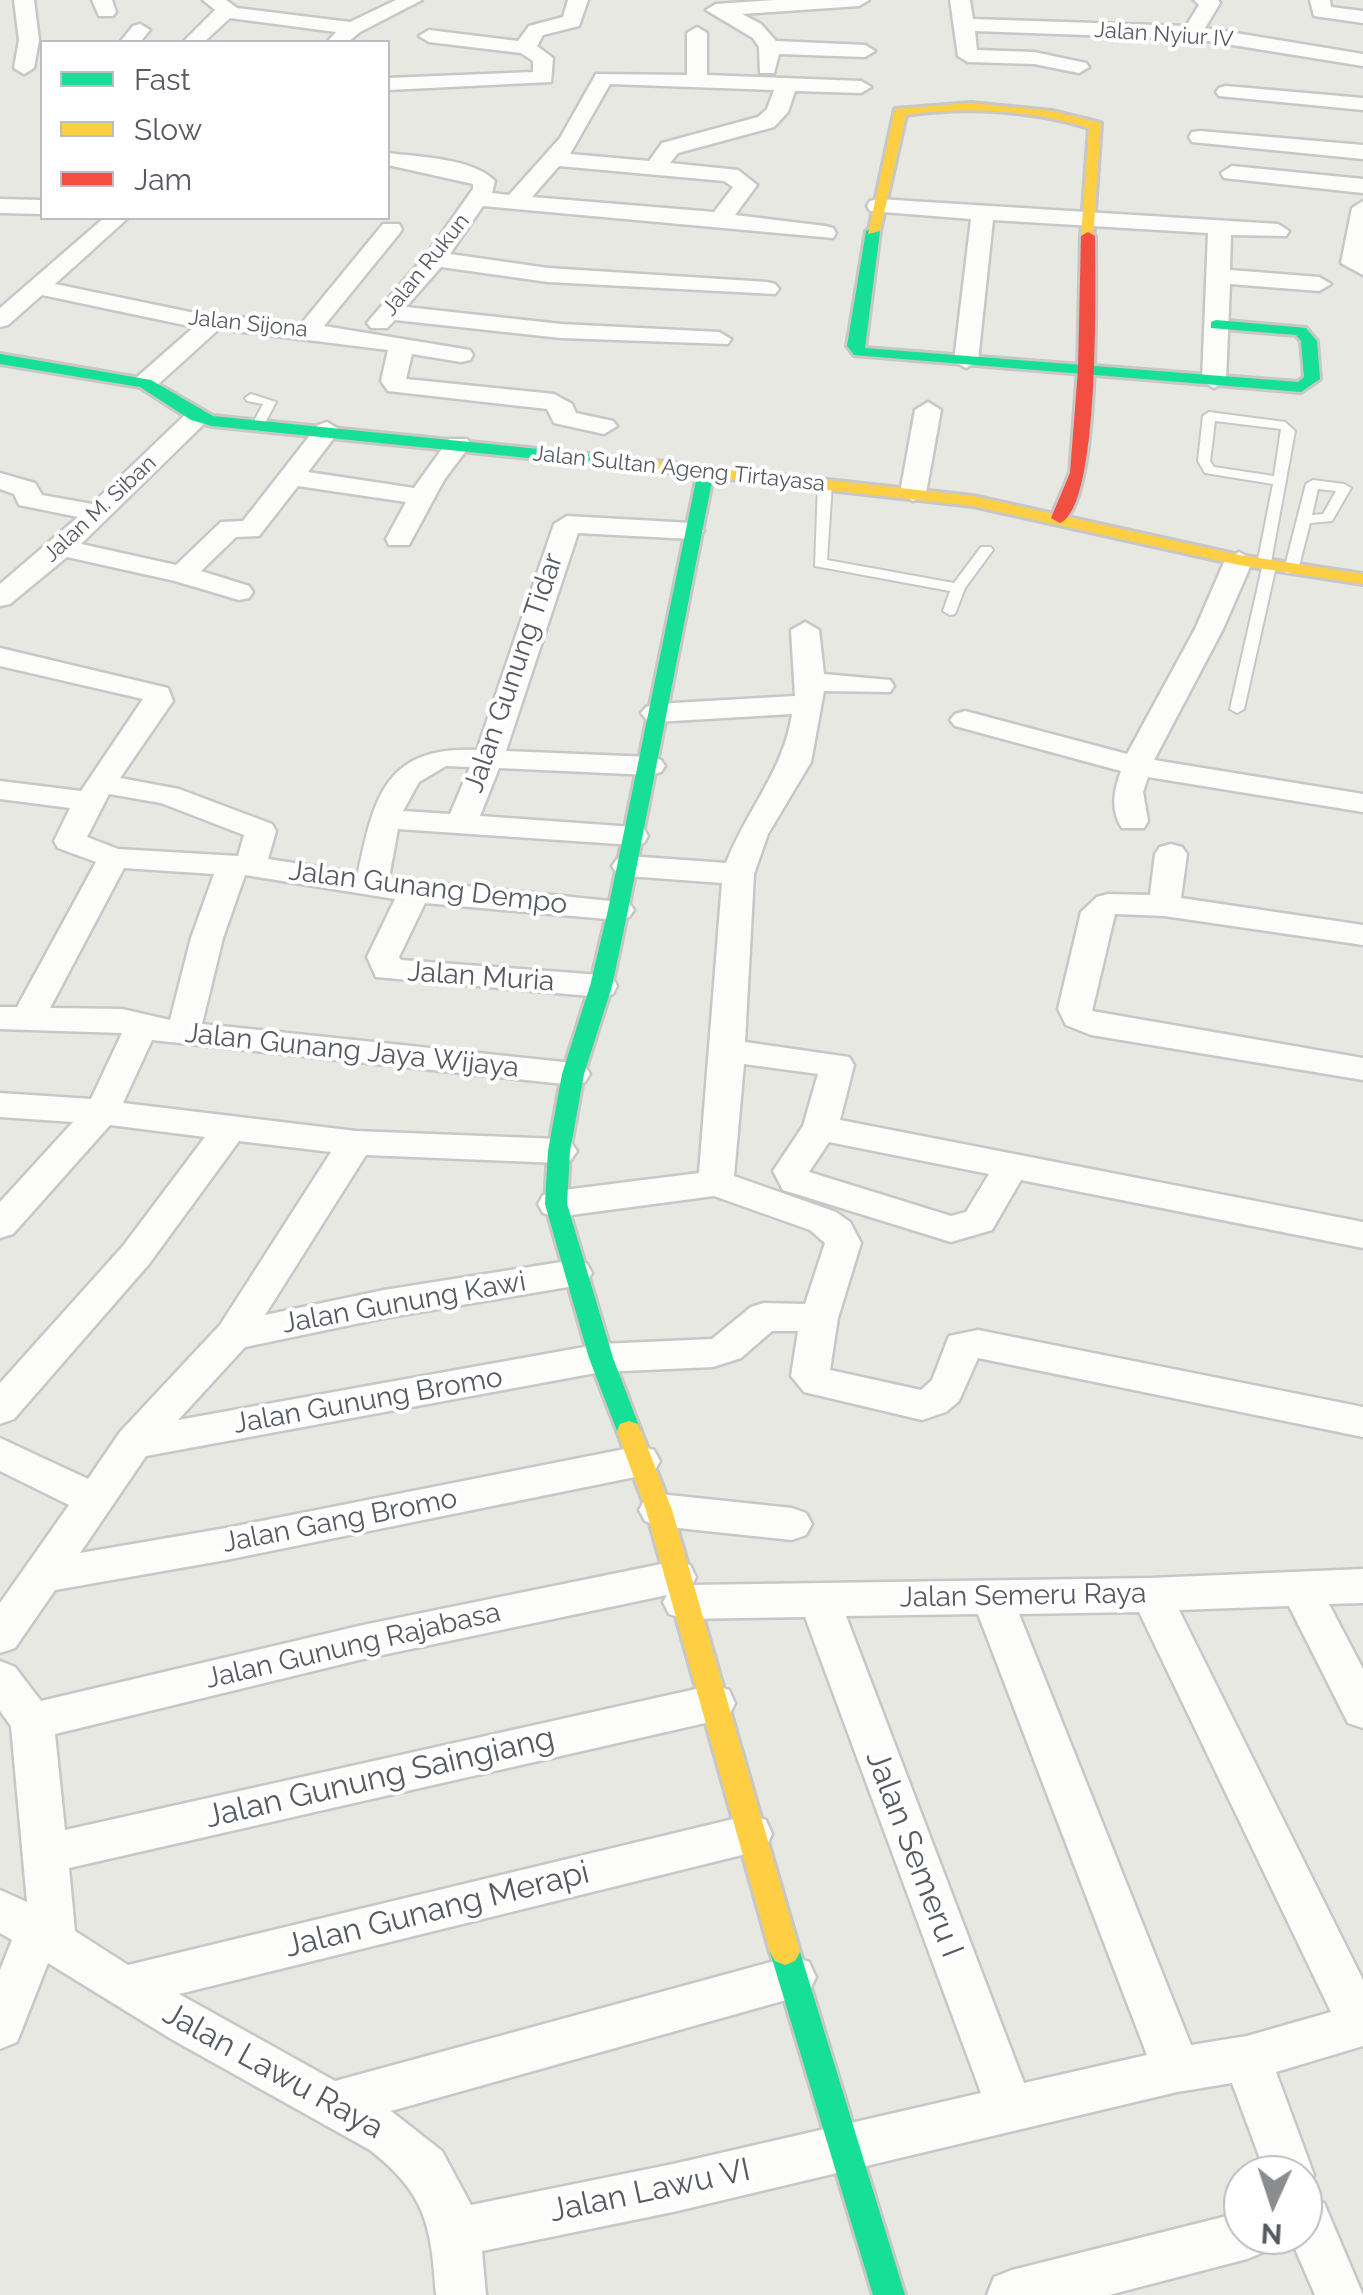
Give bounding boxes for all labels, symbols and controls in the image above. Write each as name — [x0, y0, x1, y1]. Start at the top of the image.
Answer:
street label: Jalan Nyiur IV — [1094, 17, 1234, 53]
legend — [40, 40, 390, 220]
text: Fast — [134, 62, 191, 97]
text: Slow — [134, 112, 202, 147]
text: Jam — [134, 162, 192, 197]
street label: Jalan Rukun — [377, 209, 475, 321]
street label: Jalan Sijona — [187, 305, 309, 343]
street label: Jalan Sultan Ageng Tirtayasa — [532, 441, 826, 497]
street label: Jalan M. Siban — [38, 450, 162, 568]
street label: Jalan Gunung Tidar — [457, 549, 571, 797]
street label: Jalan Gunang Dempo — [287, 854, 569, 922]
street label: Jalan Muria — [406, 955, 556, 999]
street label: Jalan Gunang Jaya Wijaya — [183, 1017, 521, 1085]
street label: Jalan Gunung Kawi — [279, 1265, 529, 1341]
street label: Jalan Gunung Bromo — [231, 1361, 505, 1441]
street label: Jalan Gang Bromo — [220, 1482, 460, 1560]
street label: Jalan Semeru Raya — [899, 1577, 1147, 1615]
street label: Jalan Gunung Rajabasa — [202, 1596, 504, 1696]
street label: Jalan Gunung Saingiang — [202, 1719, 558, 1837]
street label: Jalan Semeru I — [857, 1745, 971, 1963]
street label: Jalan Gunang Merapi — [281, 1854, 593, 1966]
street label: Jalan Lawu Raya — [156, 1995, 390, 2147]
street label: Jalan Lawu VI — [546, 2151, 754, 2231]
north arrow — [1223, 2155, 1323, 2255]
text: N — [1260, 2216, 1283, 2250]

